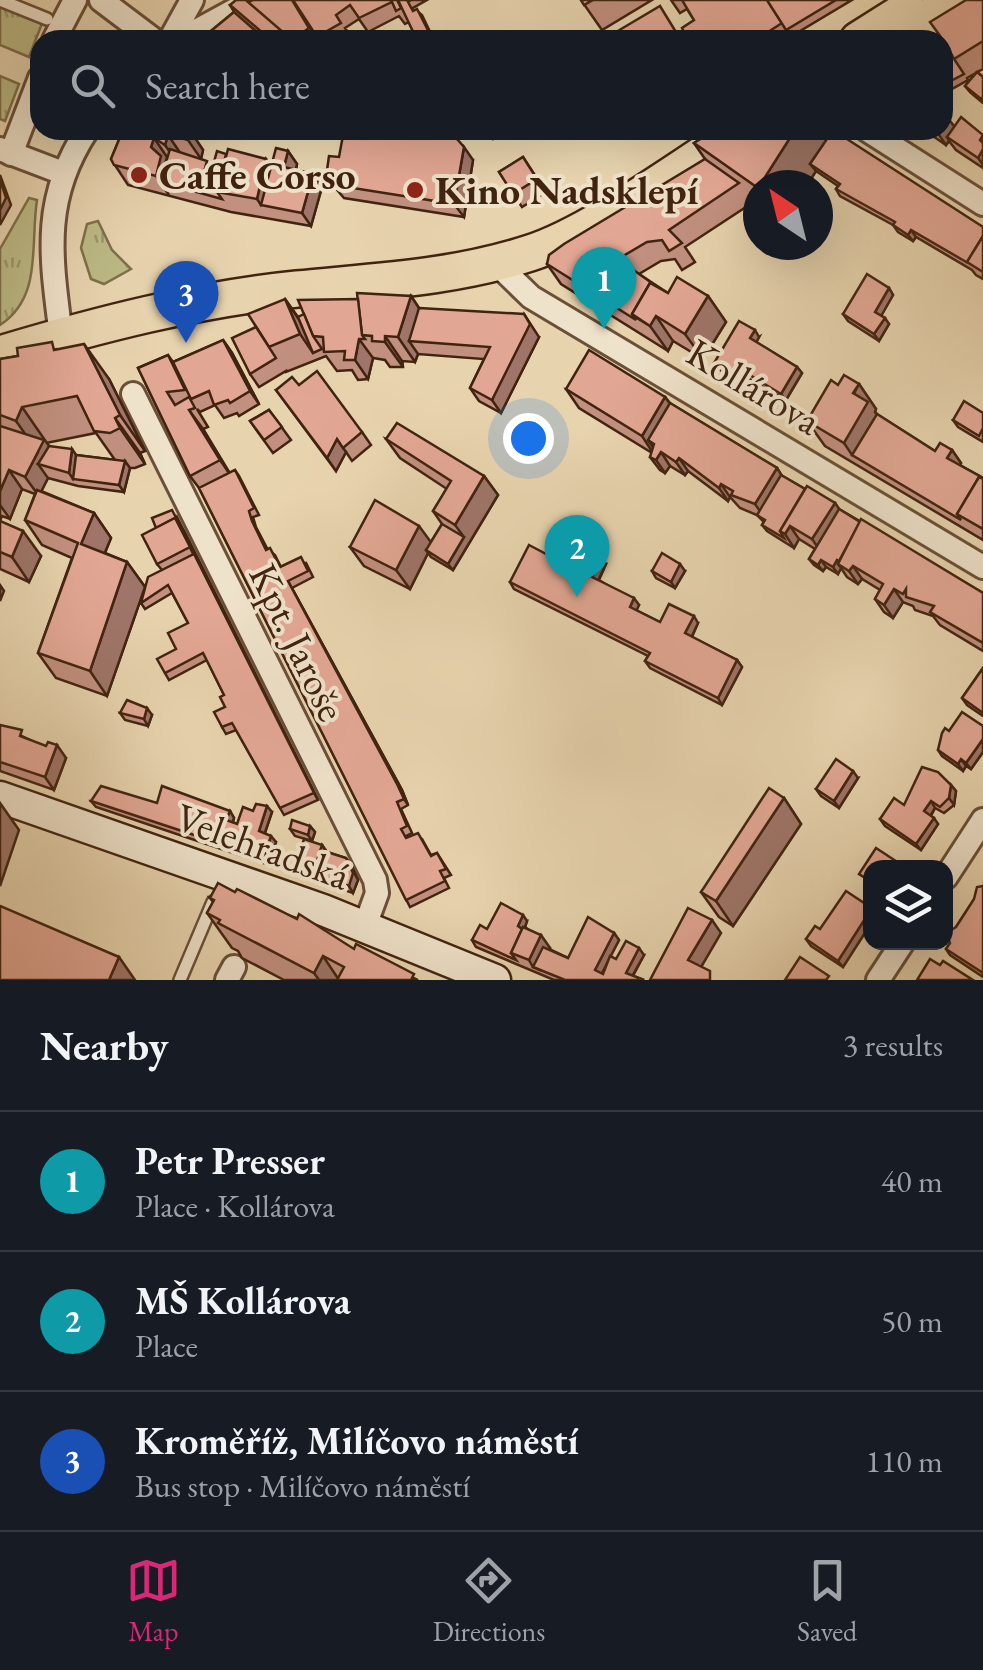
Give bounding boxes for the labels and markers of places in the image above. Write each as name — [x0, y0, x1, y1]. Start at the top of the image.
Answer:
place label: Caffe Corso — [159, 149, 356, 201]
marker: Caffe Corso — [128, 164, 150, 186]
place label: Kino Nadsklepí — [435, 164, 699, 216]
marker: Kino Nadsklepí — [404, 179, 426, 201]
pin: 1 — [572, 246, 636, 329]
pin: 3 — [154, 260, 218, 343]
pin: 2 — [544, 514, 610, 597]

